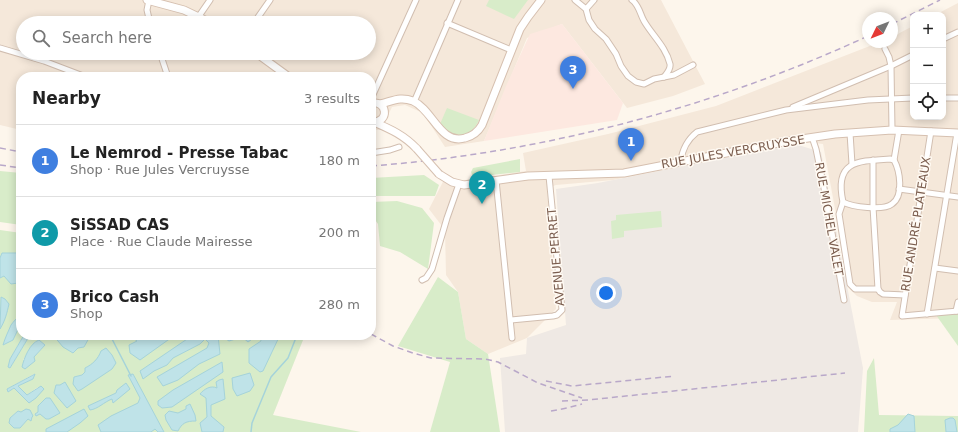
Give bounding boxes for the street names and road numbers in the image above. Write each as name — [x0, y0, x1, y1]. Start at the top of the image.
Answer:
street label: RUE JULES VERCRUYSSE — [660, 132, 806, 172]
street label: RUE ANDRÉ PLATEAUX — [897, 155, 934, 292]
street label: RUE MICHEL VALET — [812, 161, 846, 278]
street label: AVENUE PERRET — [545, 207, 567, 307]

